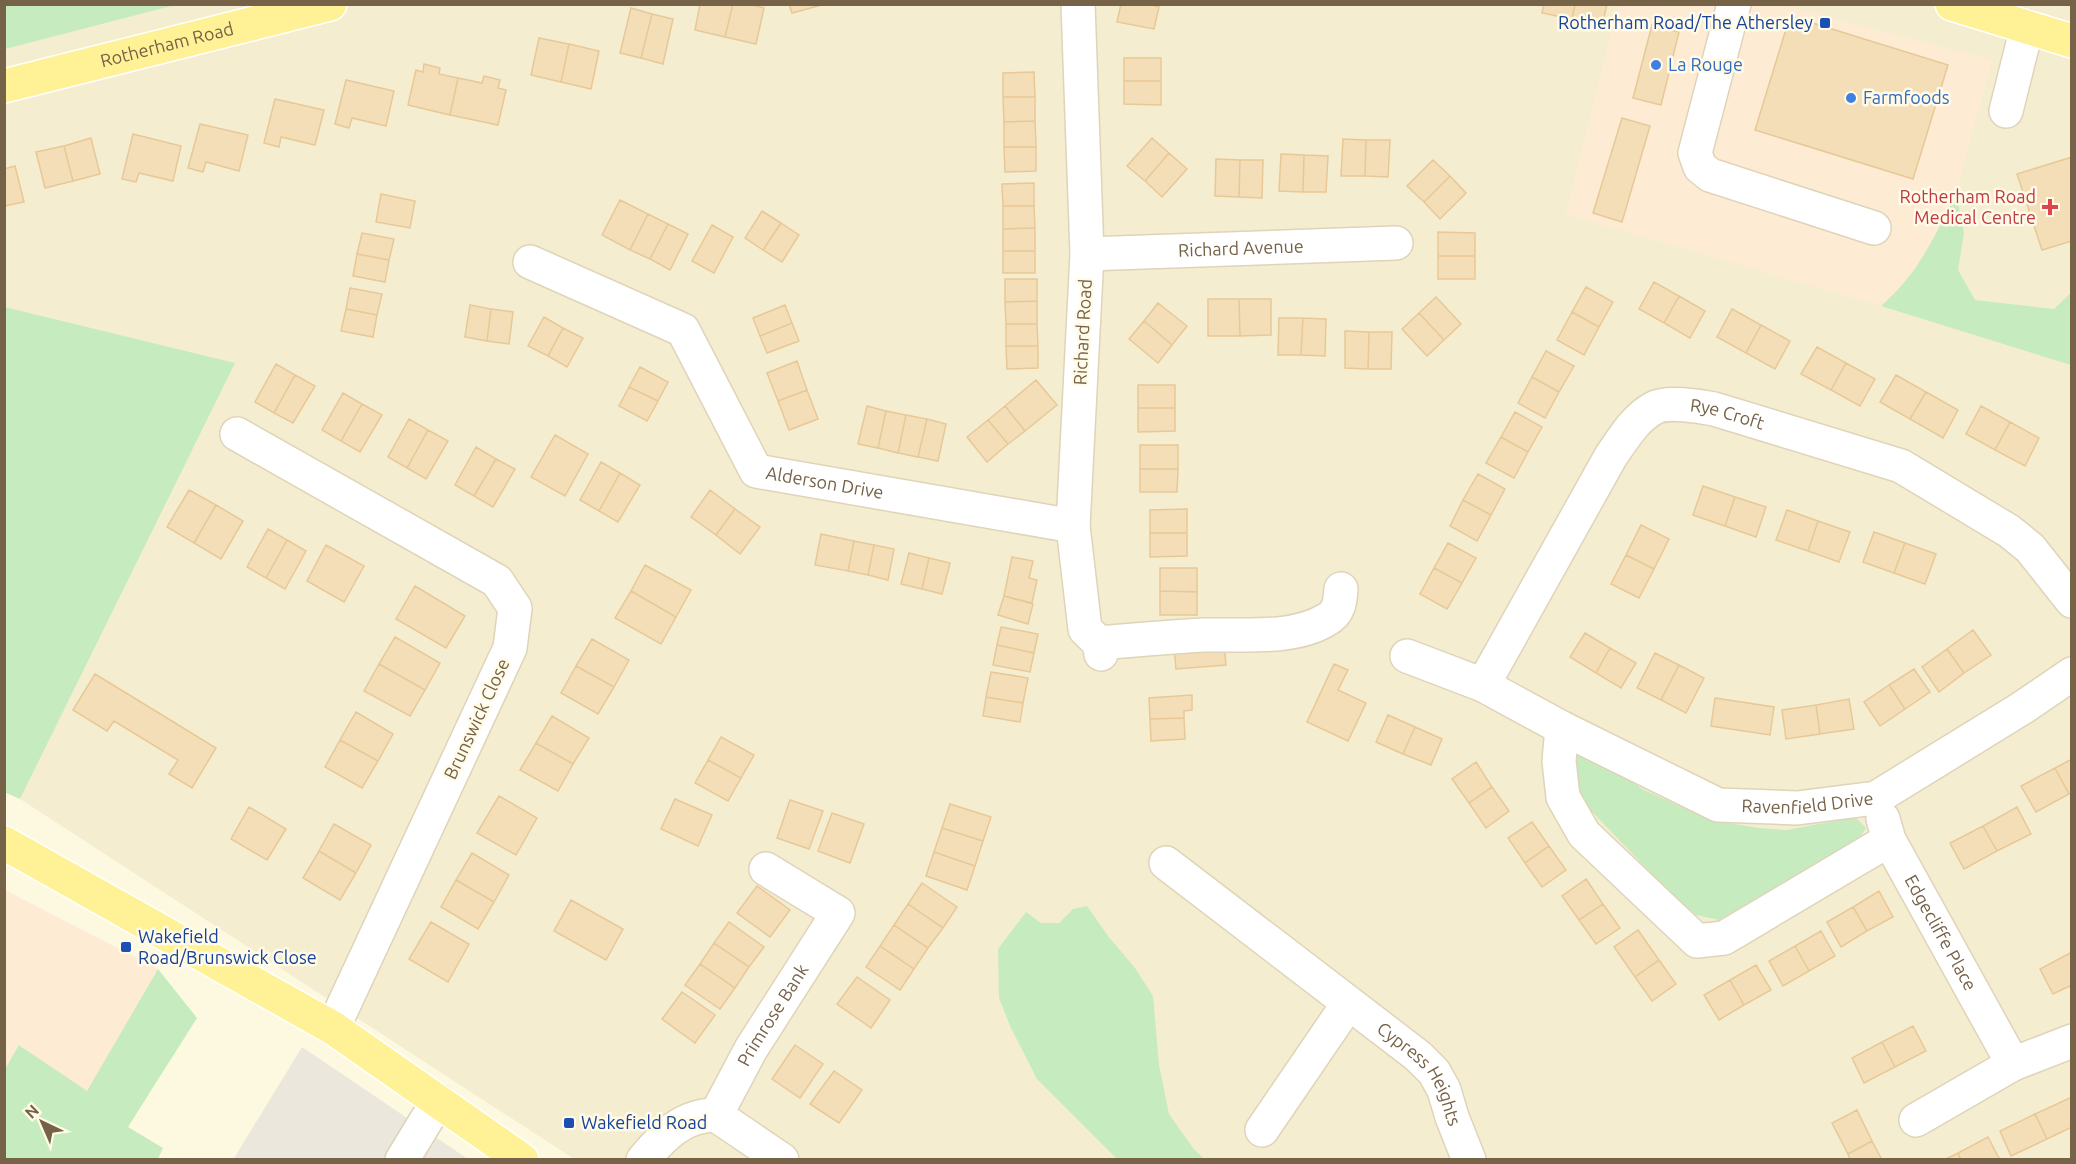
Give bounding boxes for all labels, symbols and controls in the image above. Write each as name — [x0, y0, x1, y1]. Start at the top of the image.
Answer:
place label: Rotherham Road/The Athersley — [1558, 12, 1813, 32]
marker: Rotherham Road/The Athersley — [1818, 16, 1832, 30]
street label: Rotherham Road — [98, 18, 235, 70]
place label: La Rouge — [1668, 54, 1743, 74]
marker: La Rouge — [1649, 58, 1663, 72]
place label: Farmfoods — [1863, 87, 1950, 107]
marker: Farmfoods — [1844, 91, 1858, 105]
place label: Rotherham Road Medical Centre — [1900, 186, 2036, 227]
marker: Rotherham Road Medical Centre — [2041, 198, 2059, 216]
street label: Richard Avenue — [1178, 235, 1304, 260]
street label: Richard Road — [1069, 278, 1095, 386]
street label: Rye Croft — [1689, 394, 1767, 433]
street label: Alderson Drive — [765, 462, 885, 502]
street label: Brunswick Close — [439, 655, 513, 782]
street label: Ravenfield Drive — [1741, 787, 1874, 817]
street label: Edgecliffe Place — [1901, 871, 1981, 994]
place label: Wakefield Road/Brunswick Close — [138, 926, 317, 967]
marker: Wakefield Road/Brunswick Close — [119, 940, 133, 954]
street label: Primrose Bank — [733, 960, 812, 1069]
street label: Cypress Heights — [1374, 1017, 1466, 1129]
north arrow — [12, 1092, 72, 1152]
text: N — [21, 1101, 42, 1122]
place label: Wakefield Road — [581, 1112, 707, 1132]
marker: Wakefield Road — [562, 1116, 576, 1130]

